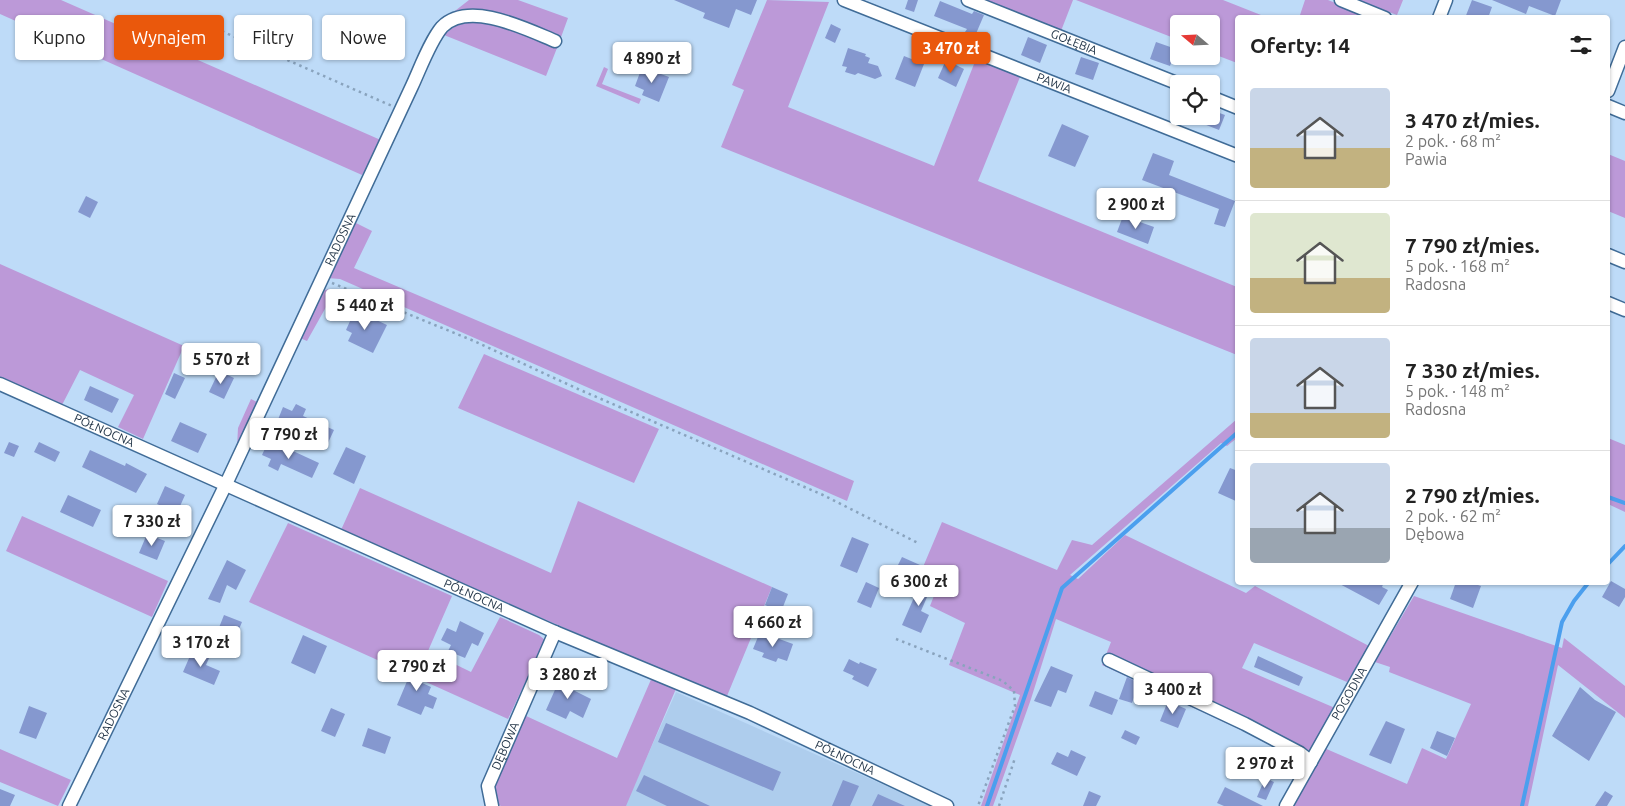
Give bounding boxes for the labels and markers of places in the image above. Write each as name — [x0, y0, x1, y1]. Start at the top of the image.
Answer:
pin: 3 470 zł — [899, 32, 1003, 74]
pin: 4 890 zł — [600, 42, 704, 84]
pin: 2 900 zł — [1084, 188, 1188, 230]
pin: 5 440 zł — [313, 288, 417, 331]
pin: 5 570 zł — [169, 342, 273, 385]
pin: 7 790 zł — [237, 418, 341, 460]
pin: 7 330 zł — [100, 504, 204, 547]
pin: 6 300 zł — [867, 564, 971, 607]
pin: 4 660 zł — [721, 606, 825, 648]
pin: 3 170 zł — [149, 626, 253, 668]
pin: 2 790 zł — [365, 650, 469, 692]
pin: 3 280 zł — [516, 658, 620, 700]
pin: 3 400 zł — [1121, 672, 1225, 715]
pin: 2 970 zł — [1213, 746, 1317, 789]

